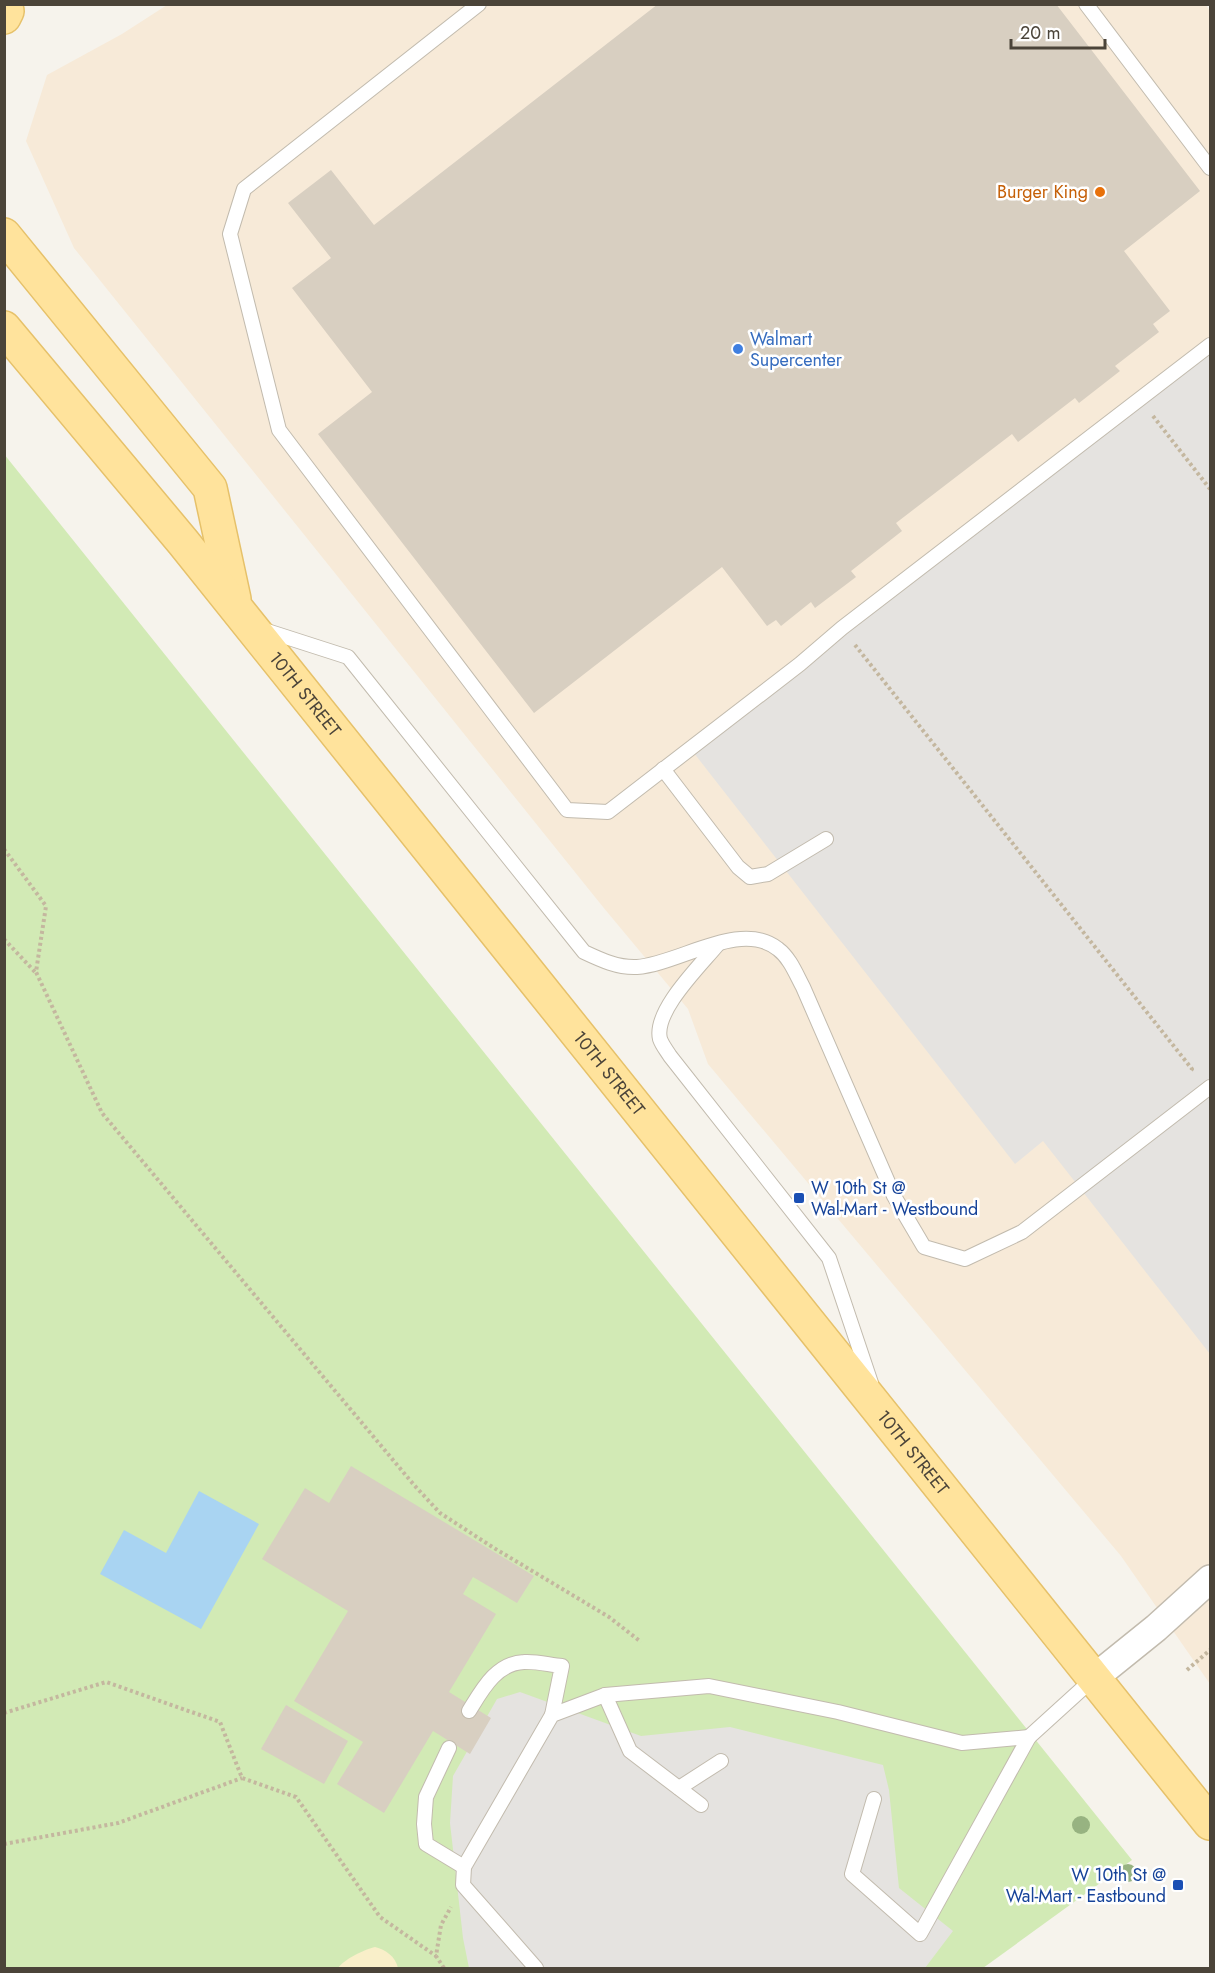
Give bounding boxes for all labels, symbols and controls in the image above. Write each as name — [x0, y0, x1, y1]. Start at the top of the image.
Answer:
scale bar — [1011, 12, 1106, 50]
text: 20 m — [1020, 20, 1060, 46]
place label: Burger King — [997, 179, 1088, 205]
marker: Burger King — [1093, 185, 1107, 199]
place label: Walmart Supercenter — [750, 326, 843, 373]
marker: Walmart Supercenter — [731, 342, 745, 356]
street label: 10TH STREET — [263, 646, 347, 743]
street label: 10TH STREET — [567, 1025, 651, 1122]
place label: W 10th St @ Wal-Mart - Westbound — [811, 1175, 978, 1222]
marker: W 10th St @ Wal-Mart - Westbound — [792, 1191, 806, 1205]
street label: 10TH STREET — [871, 1405, 955, 1501]
place label: W 10th St @ Wal-Mart - Eastbound — [1006, 1862, 1166, 1909]
marker: W 10th St @ Wal-Mart - Eastbound — [1171, 1878, 1185, 1892]

